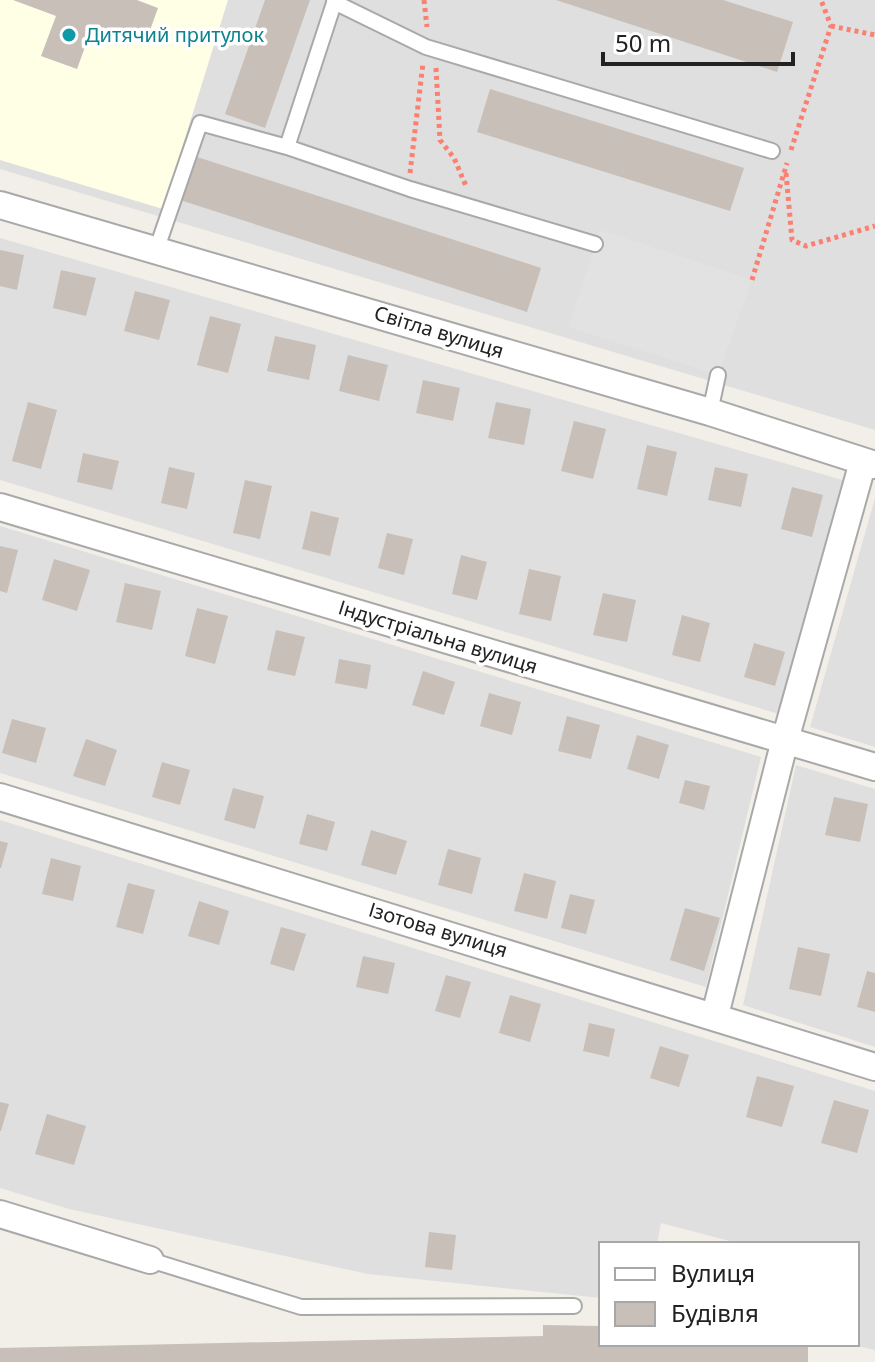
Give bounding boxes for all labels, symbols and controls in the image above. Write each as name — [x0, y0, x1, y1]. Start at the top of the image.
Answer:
scale bar — [603, 16, 793, 66]
place label: Дитячий притулок — [85, 21, 264, 48]
marker: Дитячий притулок — [60, 26, 78, 44]
text: 50 m — [615, 26, 671, 59]
street label: Світла вулиця — [371, 299, 507, 364]
street label: Індустріальна вулиця — [335, 593, 541, 680]
street label: Ізотова вулиця — [365, 896, 511, 963]
legend — [599, 1242, 859, 1346]
text: Вулиця — [671, 1256, 755, 1289]
text: Будівля — [671, 1296, 759, 1329]

